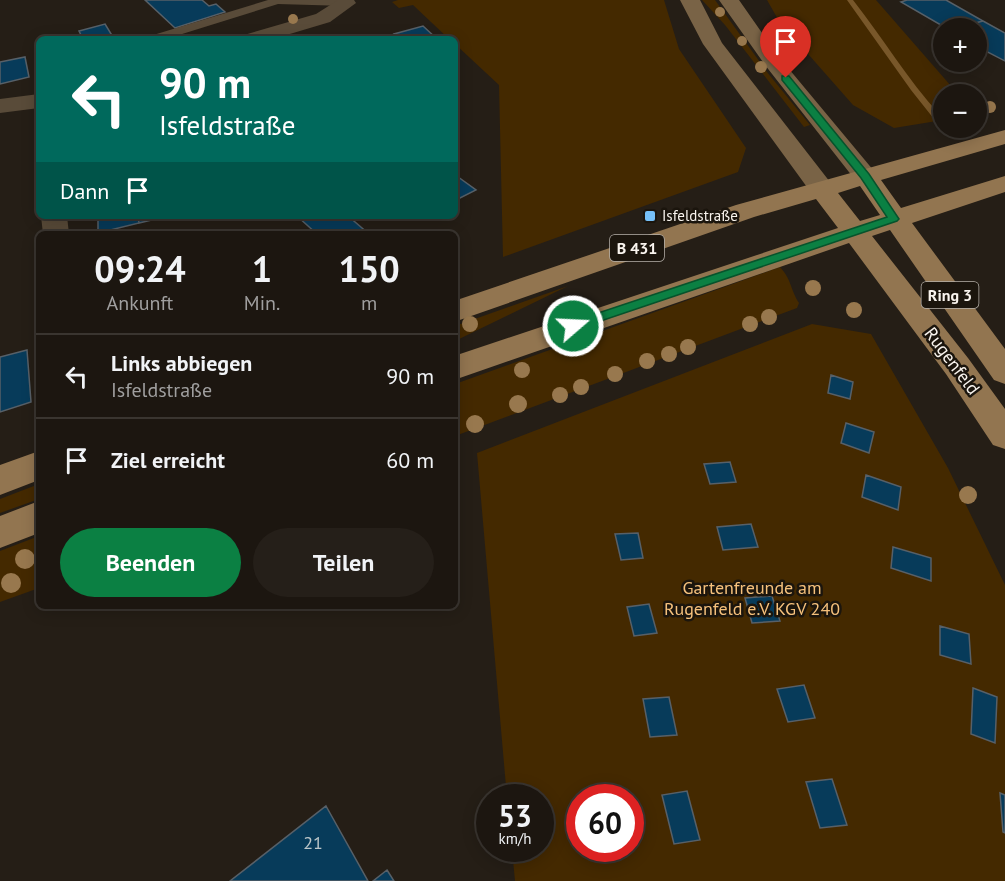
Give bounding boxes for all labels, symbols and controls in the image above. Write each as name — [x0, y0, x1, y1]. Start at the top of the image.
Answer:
pin — [760, 16, 811, 78]
map controls — [933, 18, 987, 138]
button: + — [933, 18, 987, 72]
icon: arrive — [769, 25, 802, 58]
text: 90 m — [159, 55, 251, 110]
icon: left — [60, 60, 138, 138]
button: − — [933, 84, 987, 138]
text: Isfeldstraße — [159, 108, 295, 142]
icon: arrive — [121, 174, 154, 207]
text: Dann — [60, 177, 109, 205]
place label: Isfeldstraße — [662, 206, 738, 225]
marker: Isfeldstraße — [643, 209, 657, 223]
road number: B 431 — [610, 235, 664, 261]
text: 09:24 — [94, 245, 186, 292]
text: 1 — [252, 245, 272, 292]
text: 150 — [339, 245, 400, 292]
road number: Ring 3 — [922, 282, 978, 308]
text: Ankunft — [107, 290, 173, 316]
text: Min. — [244, 290, 280, 316]
text: m — [361, 290, 377, 316]
position arrow — [541, 294, 605, 358]
street label: Rugenfeld — [920, 322, 985, 399]
text: Links abbiegen — [111, 349, 252, 377]
icon: left — [60, 360, 93, 393]
text: 90 m — [386, 362, 434, 390]
text: Isfeldstraße — [111, 377, 212, 403]
icon: arrive — [60, 444, 93, 477]
text: Ziel erreicht — [111, 446, 225, 474]
text: 60 m — [386, 446, 434, 474]
button: Beenden — [60, 528, 241, 597]
button: Teilen — [253, 528, 434, 597]
park label: Gartenfreunde am Rugenfeld e.V. KGV 240 — [664, 576, 840, 620]
speed limit sign: 60 — [566, 784, 644, 862]
text: 53 — [498, 796, 532, 835]
text: km/h — [499, 829, 531, 848]
house number: 21 — [303, 831, 323, 854]

